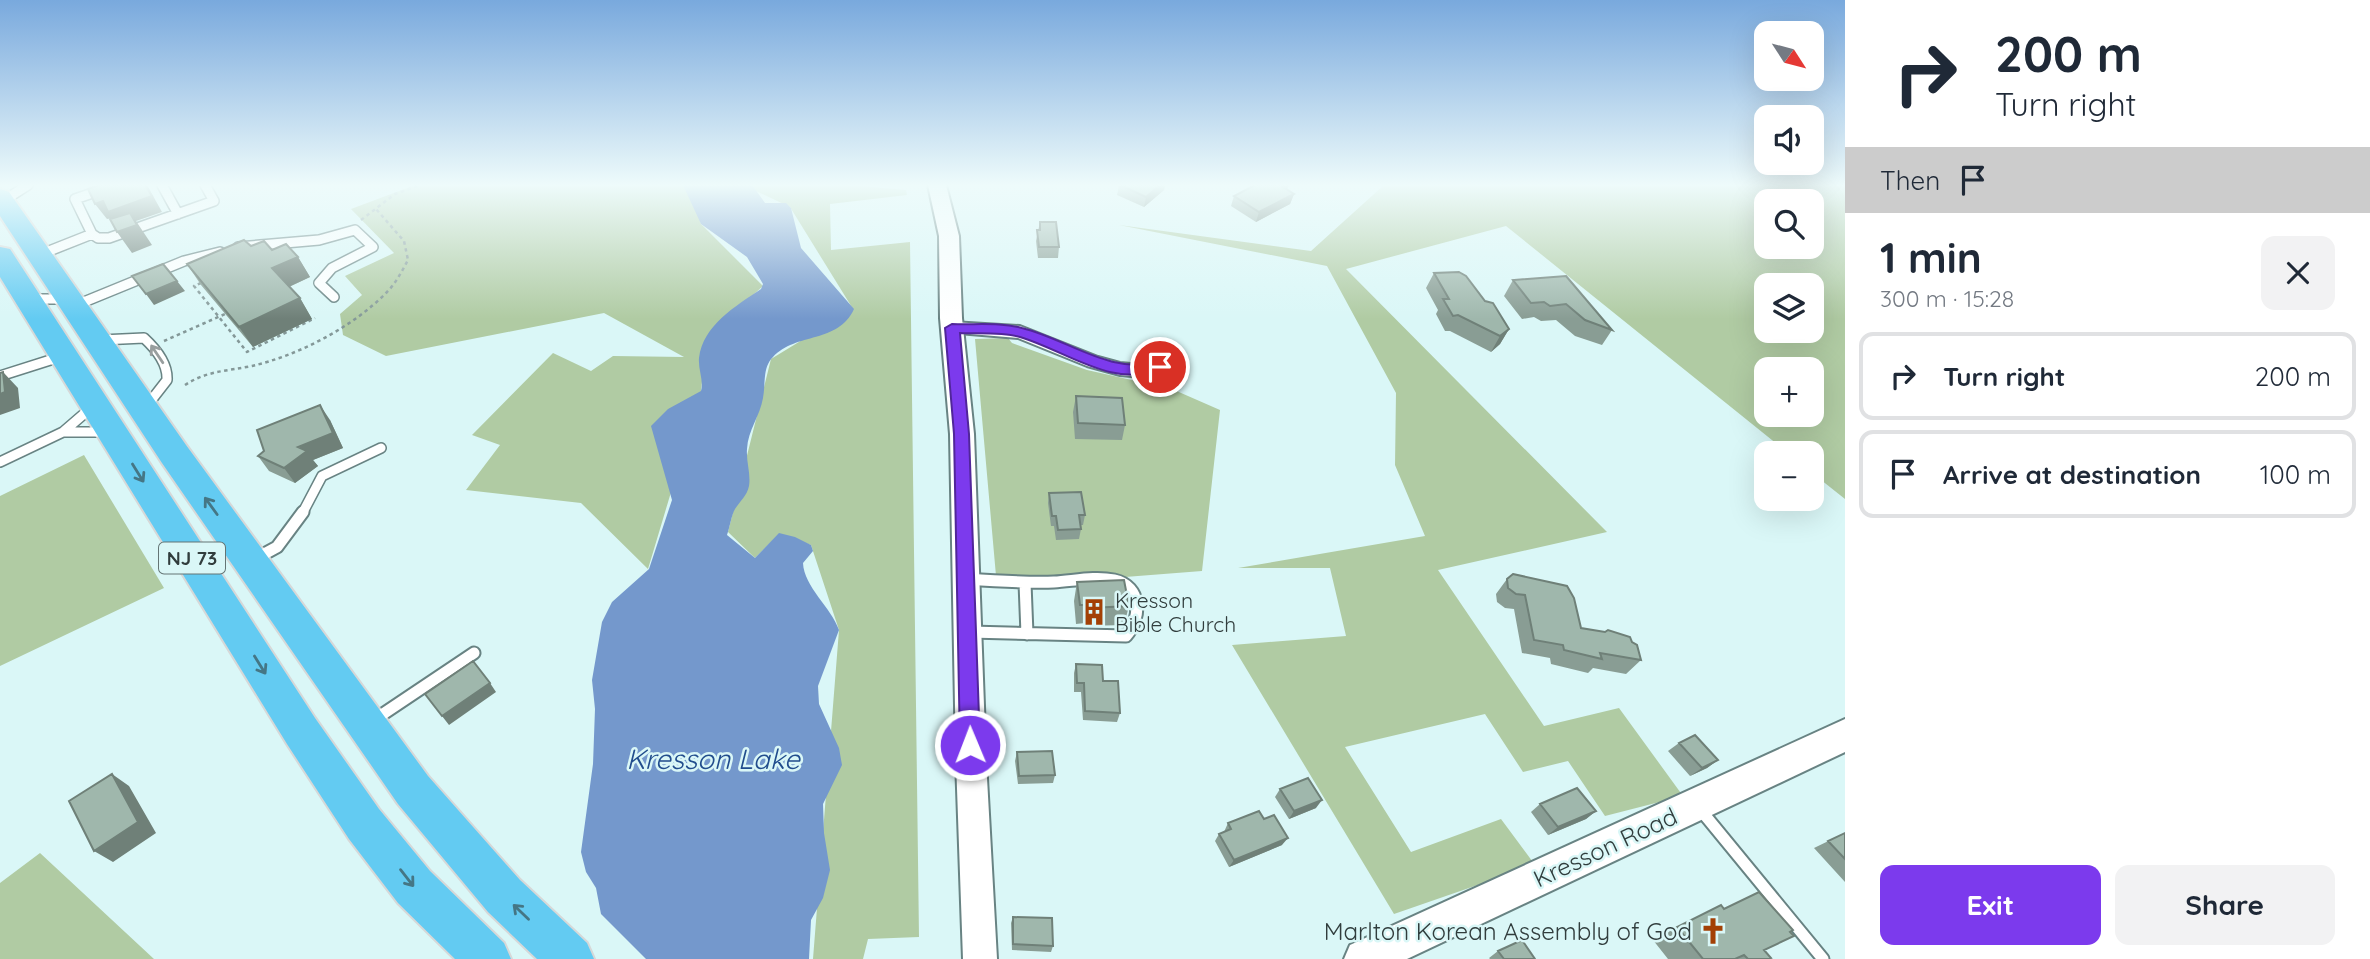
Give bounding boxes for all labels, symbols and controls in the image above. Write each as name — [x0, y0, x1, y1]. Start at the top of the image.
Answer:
north arrow — [1754, 21, 1824, 91]
map controls — [1754, 21, 1824, 511]
text: 200 m — [1995, 23, 2142, 84]
icon: right — [1880, 28, 1971, 119]
text: Turn right — [1995, 84, 2136, 124]
button: sound — [1754, 105, 1824, 175]
icon: arrive — [1954, 161, 1992, 199]
text: Then — [1880, 164, 1940, 197]
button: search — [1754, 189, 1824, 259]
text: 1 min — [1880, 231, 1982, 284]
button: close — [2261, 236, 2335, 310]
button: layers — [1754, 273, 1824, 343]
text: 300 m · 15:28 — [1880, 284, 2014, 313]
pin — [1130, 337, 1190, 397]
one-way arrow — [150, 345, 164, 364]
icon: arrive — [1141, 348, 1179, 386]
button: + — [1754, 357, 1824, 427]
icon: right — [1884, 357, 1922, 395]
text: Turn right — [1943, 360, 2065, 393]
text: 200 m — [2255, 360, 2331, 393]
button: − — [1754, 441, 1824, 511]
icon: arrive — [1884, 455, 1922, 493]
text: Arrive at destination — [1943, 458, 2201, 491]
text: 100 m — [2260, 458, 2331, 491]
one-way arrow — [131, 462, 145, 482]
one-way arrow — [204, 497, 218, 516]
road number: NJ 73 — [159, 542, 225, 573]
place label: Kresson Bible Church — [1115, 587, 1236, 637]
building icon: Kresson Bible Church — [1079, 597, 1109, 627]
one-way arrow — [252, 655, 267, 674]
position arrow — [933, 708, 1007, 782]
water label: Kresson Lake — [626, 741, 801, 776]
street label: Kresson Road — [1528, 801, 1682, 893]
button: Exit — [1880, 865, 2101, 945]
button: Share — [2115, 865, 2335, 945]
one-way arrow — [399, 868, 414, 886]
one-way arrow — [513, 904, 530, 921]
place label: Marlton Korean Assembly of God — [1324, 916, 1692, 946]
church icon: Marlton Korean Assembly of God — [1698, 916, 1728, 946]

